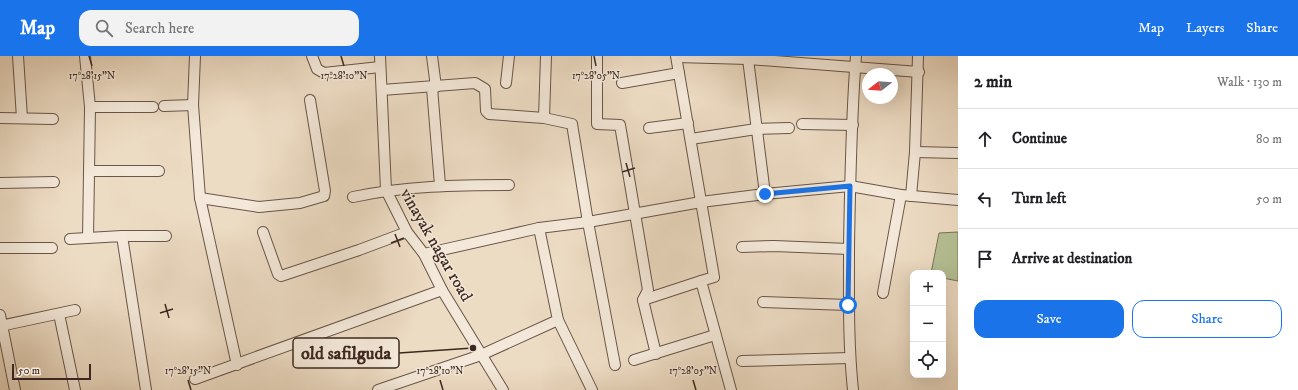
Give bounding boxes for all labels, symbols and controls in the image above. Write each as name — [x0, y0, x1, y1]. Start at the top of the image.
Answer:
search box — [79, 10, 359, 46]
text: Map — [20, 17, 55, 40]
icon: search — [93, 17, 115, 39]
text: Search here — [125, 19, 194, 38]
text: Map — [1138, 19, 1164, 37]
text: Layers — [1186, 19, 1224, 37]
text: Share — [1246, 19, 1278, 37]
north arrow — [862, 68, 898, 104]
text: 17°28'15"N — [69, 70, 115, 82]
text: 17°28'10"N — [321, 70, 367, 82]
text: 17°28'05"N — [572, 70, 620, 82]
text: 2 min — [974, 71, 1012, 93]
text: Walk · 130 m — [1217, 74, 1282, 90]
icon: ahead — [974, 128, 996, 150]
text: Continue — [1012, 129, 1067, 148]
text: 80 m — [1256, 131, 1282, 147]
street label: vinayak nagar road — [394, 184, 478, 306]
route end — [756, 185, 774, 203]
icon: left — [974, 188, 996, 210]
text: Turn left — [1012, 189, 1066, 208]
text: 50 m — [1256, 191, 1282, 207]
icon: arrive — [974, 248, 996, 270]
text: Arrive at destination — [1012, 249, 1132, 268]
map controls — [910, 270, 946, 378]
button: + — [910, 270, 946, 306]
route start — [839, 296, 857, 314]
button: Save — [974, 300, 1124, 338]
button: Share — [1132, 300, 1282, 338]
button: − — [910, 306, 946, 342]
callout: old safilguda — [293, 338, 399, 368]
button: locate — [910, 342, 946, 378]
text: old safilguda — [301, 343, 391, 365]
scale bar — [12, 362, 91, 381]
text: 50 m — [18, 364, 40, 378]
text: 17°28'15"N — [165, 365, 211, 377]
text: 17°28'10"N — [417, 365, 463, 377]
text: 17°28'05"N — [669, 365, 717, 377]

